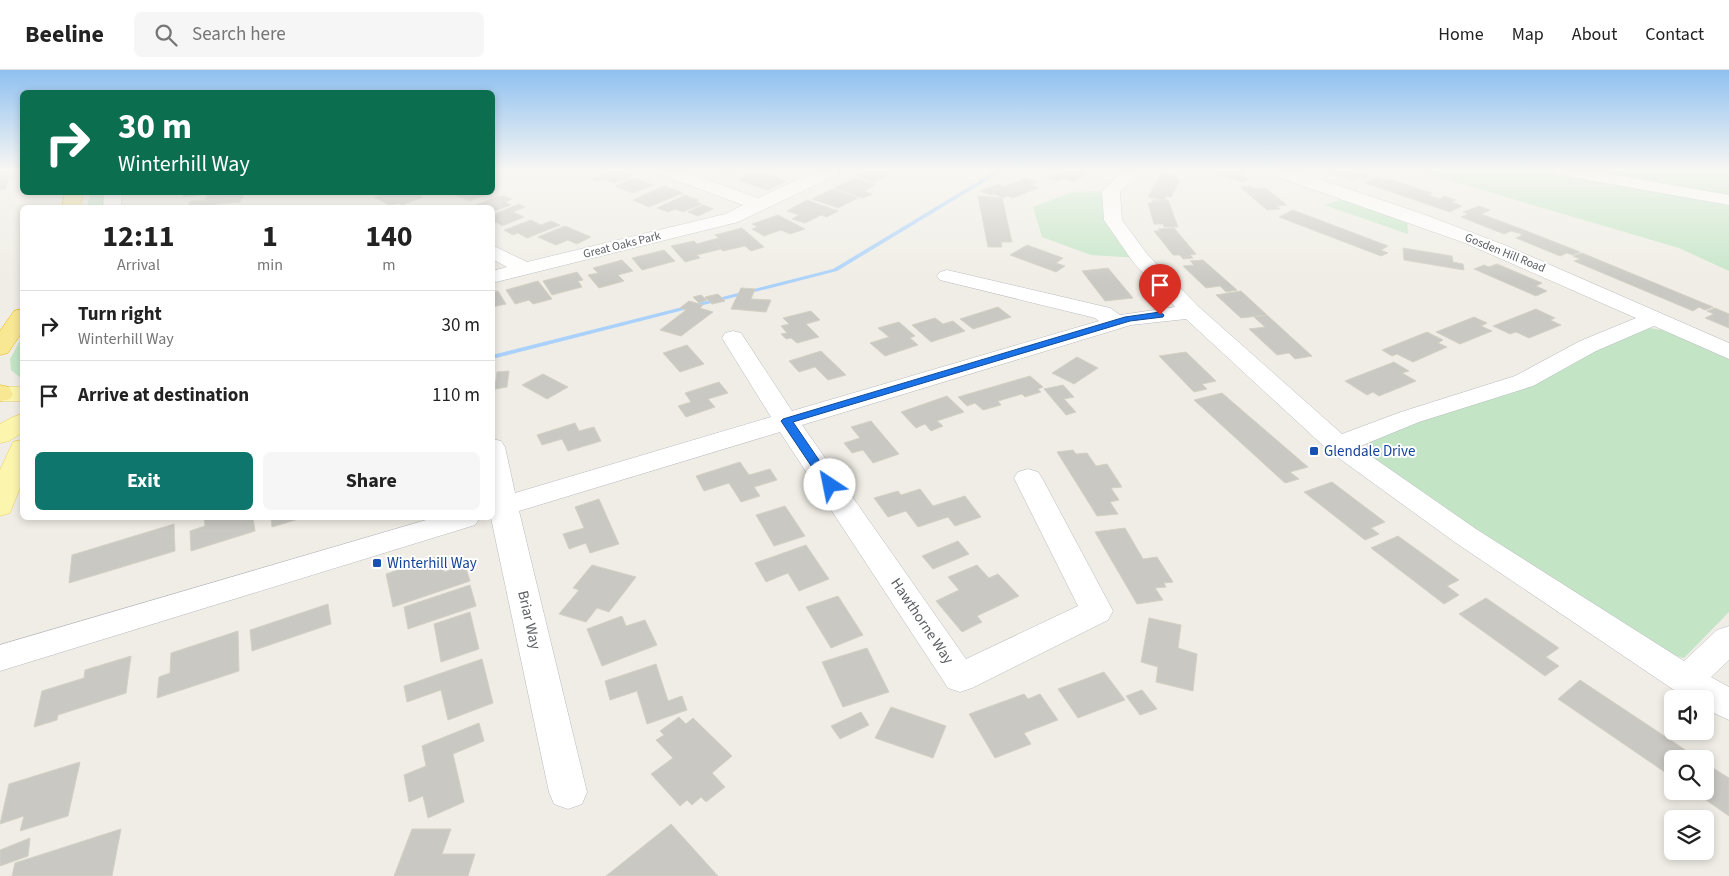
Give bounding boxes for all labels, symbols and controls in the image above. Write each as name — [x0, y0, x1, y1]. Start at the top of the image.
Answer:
search box — [134, 12, 484, 57]
text: Beeline — [25, 17, 104, 52]
icon: search — [152, 21, 180, 49]
text: Search here — [192, 21, 286, 48]
text: Home — [1438, 22, 1484, 47]
text: Map — [1512, 22, 1544, 47]
text: About — [1572, 22, 1617, 47]
text: Contact — [1645, 22, 1704, 47]
text: 30 m — [118, 102, 192, 152]
icon: right — [35, 110, 100, 175]
text: Winterhill Way — [118, 148, 250, 180]
text: 12:11 — [102, 215, 175, 258]
text: 1 — [262, 215, 278, 258]
text: 140 — [365, 215, 413, 258]
street label: Great Oaks Park — [581, 227, 663, 263]
street label: Gosden Hill Road — [1462, 229, 1548, 277]
text: Arrival — [117, 254, 160, 276]
text: min — [257, 254, 283, 276]
text: m — [382, 254, 396, 276]
pin — [1139, 264, 1181, 315]
icon: arrive — [1146, 271, 1174, 299]
text: Turn right — [78, 301, 162, 328]
icon: right — [35, 312, 63, 340]
text: 30 m — [442, 312, 480, 339]
text: Winterhill Way — [78, 328, 174, 350]
icon: arrive — [35, 382, 63, 410]
text: Arrive at destination — [78, 382, 249, 409]
text: 110 m — [432, 382, 480, 409]
place label: Glendale Drive — [1324, 441, 1415, 462]
marker: Glendale Drive — [1308, 445, 1320, 457]
button: Exit — [35, 452, 253, 510]
button: Share — [263, 452, 480, 510]
position arrow — [803, 458, 855, 510]
place label: Winterhill Way — [387, 553, 477, 574]
marker: Winterhill Way — [371, 557, 383, 569]
street label: Hawthorne Way — [885, 574, 959, 668]
street label: Briar Way — [512, 589, 546, 651]
map controls — [1664, 690, 1714, 860]
button: sound — [1664, 690, 1714, 740]
button: search — [1664, 750, 1714, 800]
button: layers — [1664, 810, 1714, 860]

